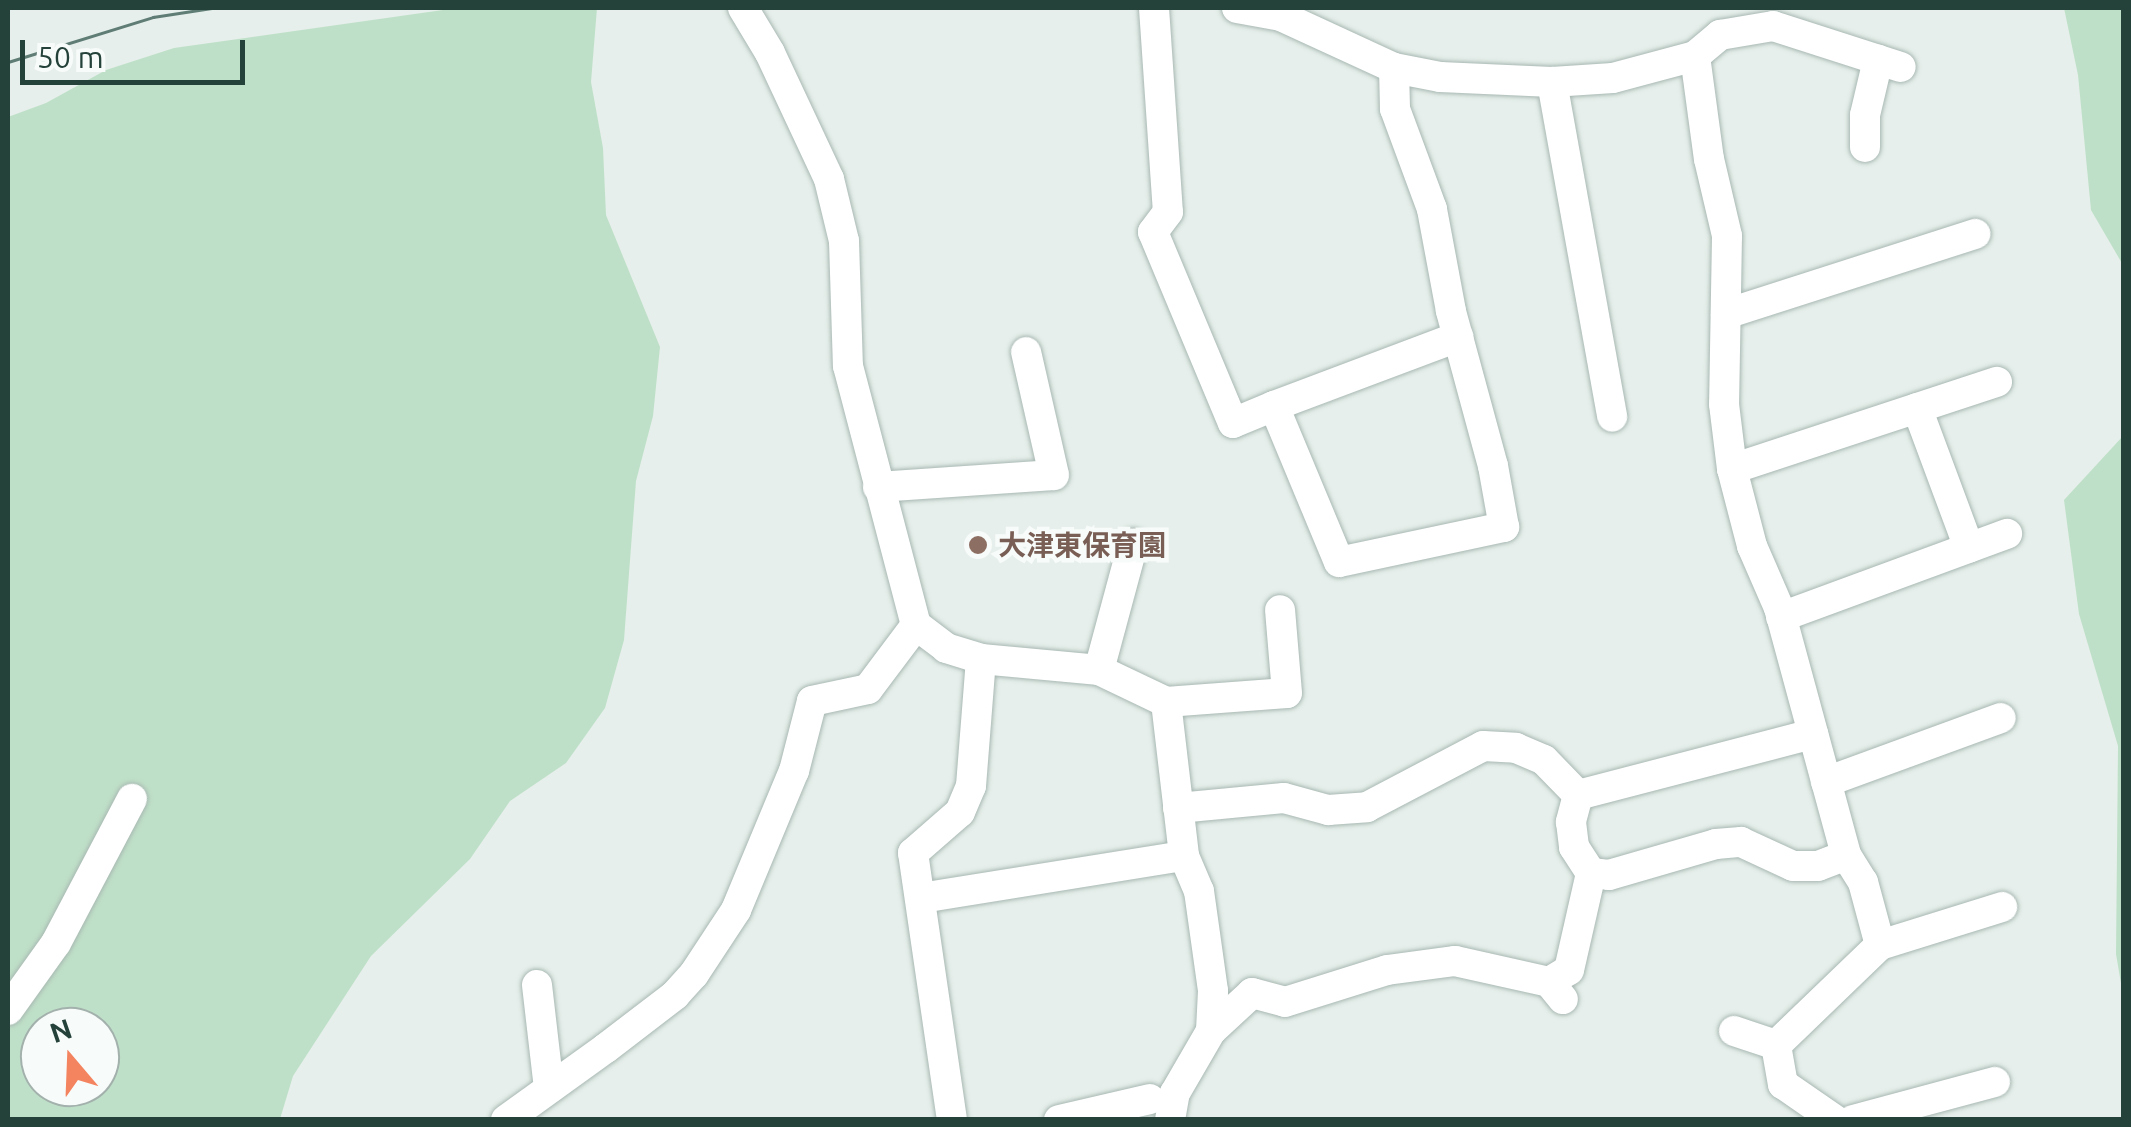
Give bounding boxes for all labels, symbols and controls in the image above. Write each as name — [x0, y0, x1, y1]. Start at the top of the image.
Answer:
scale bar — [25, 20, 250, 82]
text: 50 m — [37, 40, 104, 74]
place label: 大津東保育園 — [998, 528, 1166, 562]
marker: 大津東保育園 — [967, 534, 989, 556]
north arrow — [20, 1007, 120, 1107]
text: N — [46, 1012, 76, 1048]

